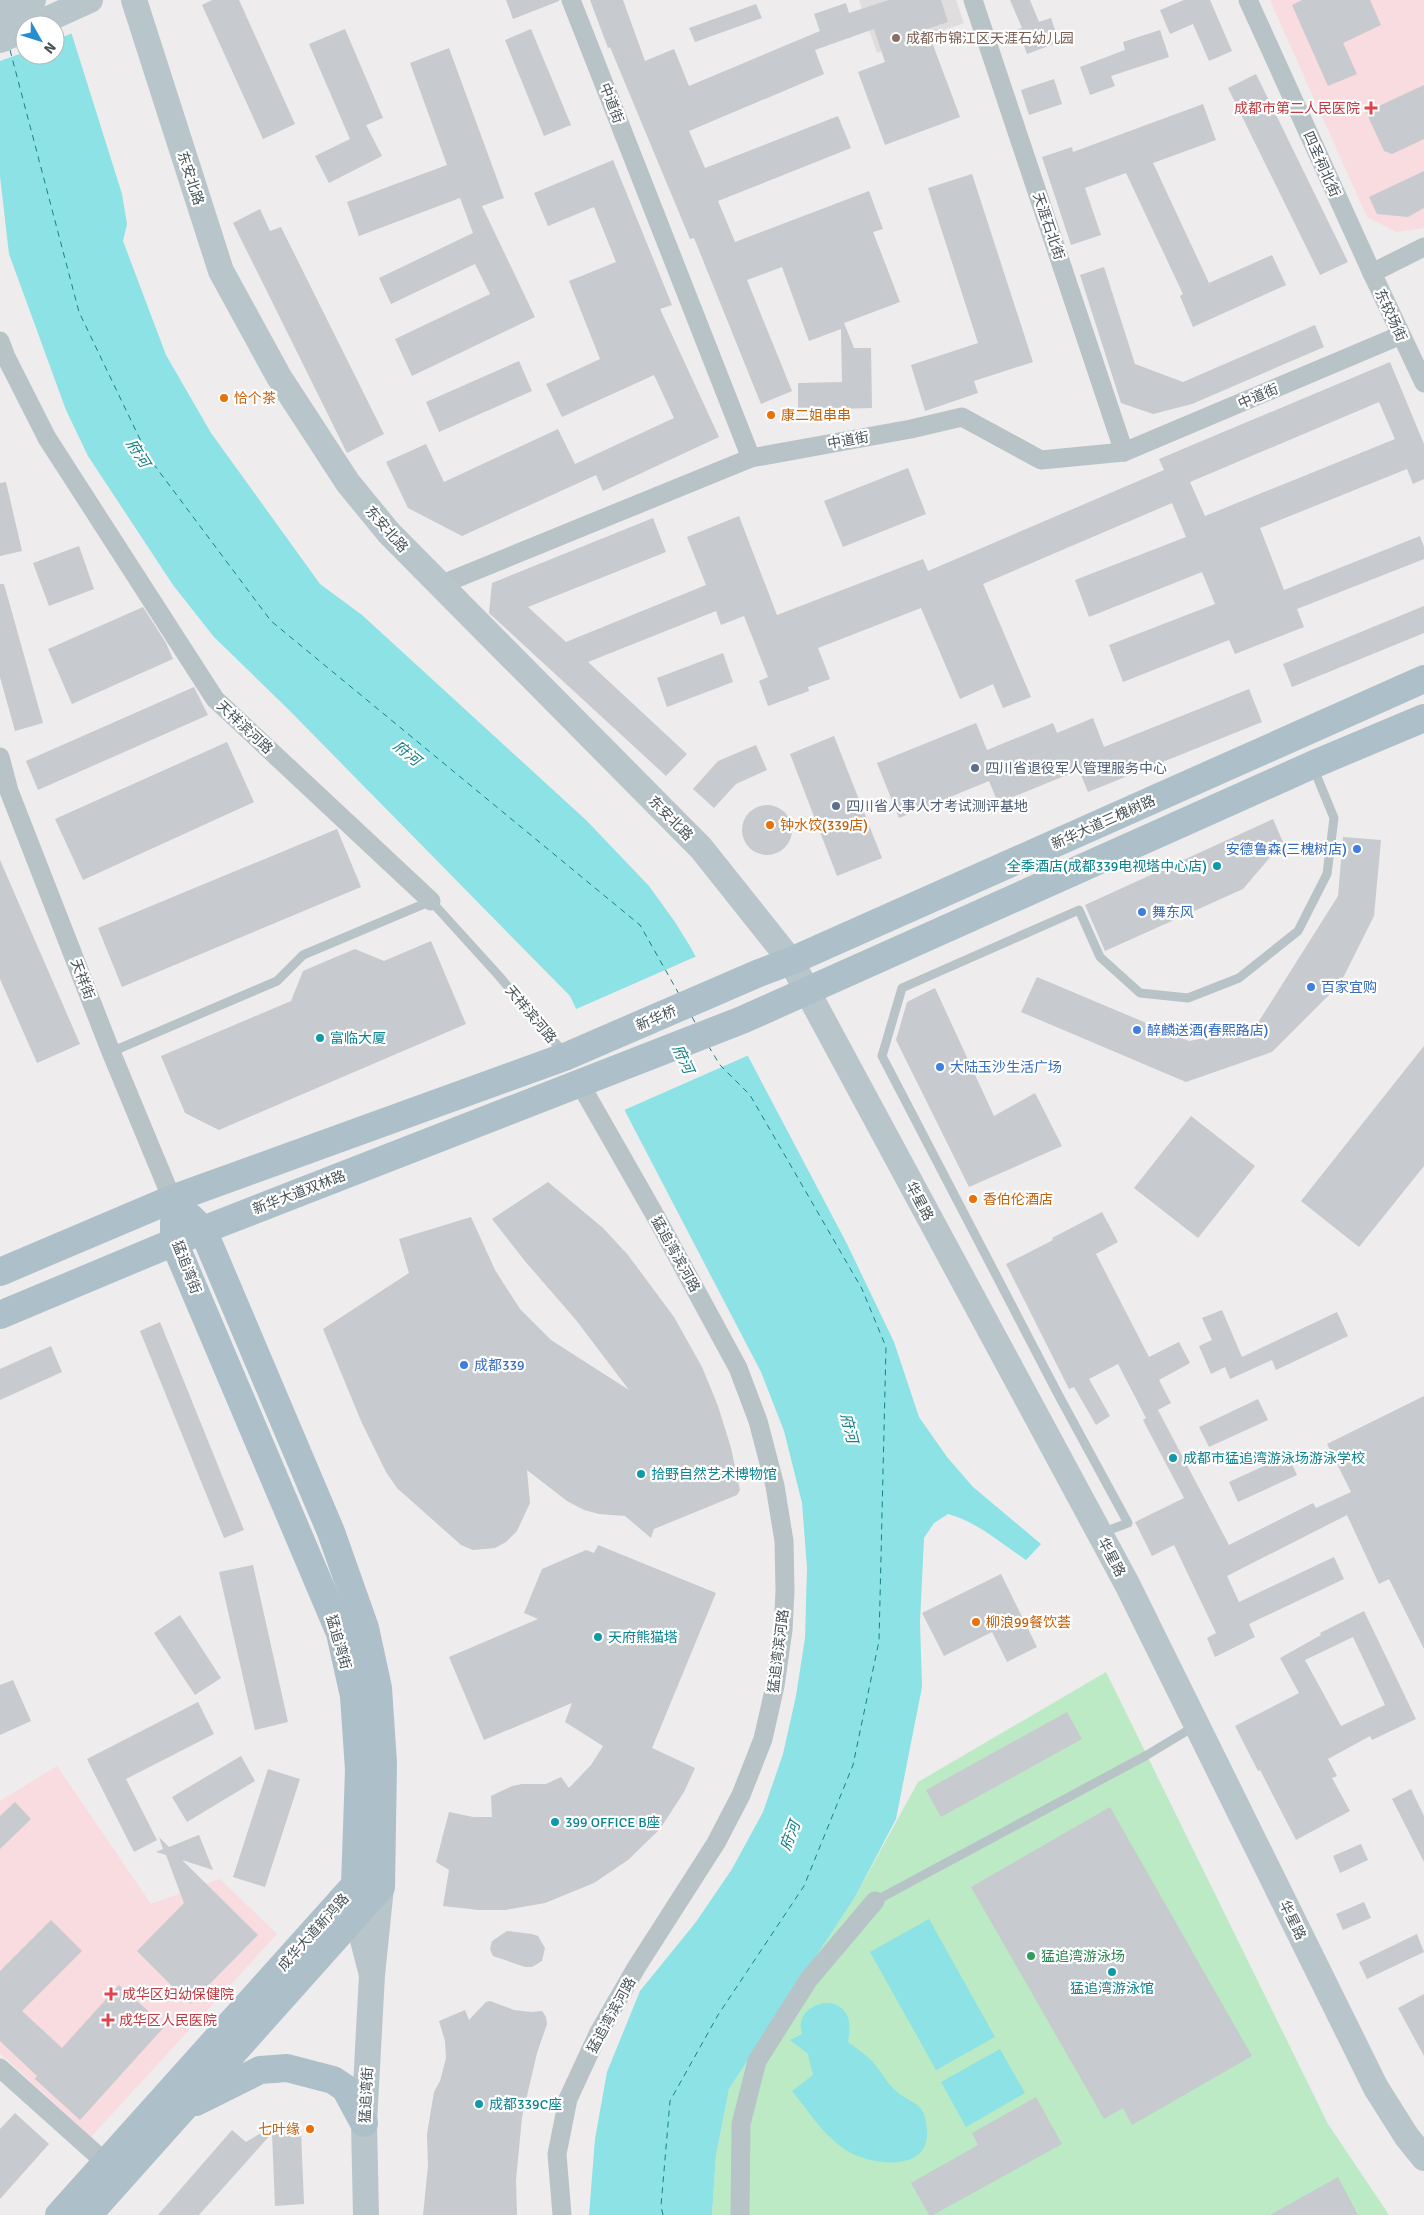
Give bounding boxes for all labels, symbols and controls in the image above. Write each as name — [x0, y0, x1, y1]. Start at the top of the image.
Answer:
north arrow — [15, 15, 65, 65]
place label: 成都市锦江区天涯石幼儿园 — [906, 30, 1074, 47]
marker: 成都市锦江区天涯石幼儿园 — [890, 32, 902, 44]
text: N — [40, 39, 59, 57]
street label: 中道街 — [596, 81, 627, 126]
place label: 成都市第二人民医院 — [1234, 100, 1360, 117]
marker: 成都市第二人民医院 — [1364, 101, 1378, 115]
street label: 四圣祠北街 — [1300, 129, 1344, 200]
street label: 东安北路 — [174, 149, 207, 207]
street label: 天涯石北街 — [1029, 190, 1068, 262]
street label: 东较场街 — [1371, 286, 1410, 344]
street label: 中道街 — [1236, 380, 1281, 412]
place label: 恰个茶 — [234, 390, 276, 407]
marker: 恰个茶 — [218, 392, 230, 404]
place label: 康二姐串串 — [781, 407, 851, 424]
marker: 康二姐串串 — [765, 409, 777, 421]
street label: 中道街 — [826, 428, 870, 453]
water label: 府河 — [122, 436, 155, 473]
street label: 东安北路 — [362, 503, 411, 556]
street label: 天祥滨河路 — [213, 697, 276, 757]
water label: 府河 — [390, 737, 427, 771]
place label: 四川省退役军人管理服务中心 — [985, 760, 1167, 777]
marker: 四川省退役军人管理服务中心 — [969, 762, 981, 774]
street label: 新华大道三槐树路 — [1049, 792, 1158, 853]
street label: 东安北路 — [645, 793, 696, 844]
place label: 四川省人事人才考试测评基地 — [846, 798, 1028, 815]
marker: 四川省人事人才考试测评基地 — [830, 800, 842, 812]
place label: 钟水饺(339店) — [780, 817, 868, 834]
marker: 钟水饺(339店) — [764, 819, 776, 831]
place label: 安德鲁森(三槐树店) — [1226, 841, 1347, 858]
marker: 安德鲁森(三槐树店) — [1351, 843, 1363, 855]
place label: 全季酒店(成都339电视塔中心店) — [1007, 858, 1207, 875]
marker: 全季酒店(成都339电视塔中心店) — [1211, 860, 1223, 872]
place label: 舞东风 — [1152, 904, 1194, 921]
marker: 舞东风 — [1136, 906, 1148, 918]
street label: 天祥街 — [67, 957, 98, 1002]
place label: 百家宜购 — [1321, 979, 1377, 996]
marker: 百家宜购 — [1305, 981, 1317, 993]
street label: 天祥滨河路 — [502, 982, 560, 1047]
street label: 新华桥 — [634, 1002, 679, 1034]
place label: 醉麟送酒(春熙路店) — [1147, 1022, 1268, 1039]
marker: 醉麟送酒(春熙路店) — [1131, 1024, 1143, 1036]
place label: 富临大厦 — [330, 1030, 386, 1047]
marker: 富临大厦 — [314, 1032, 326, 1044]
water label: 府河 — [669, 1042, 699, 1079]
place label: 大陆玉沙生活广场 — [950, 1059, 1062, 1076]
marker: 大陆玉沙生活广场 — [934, 1061, 946, 1073]
street label: 新华大道双林路 — [250, 1167, 348, 1218]
street label: 华星路 — [902, 1179, 937, 1224]
place label: 香伯伦酒店 — [983, 1191, 1053, 1208]
marker: 香伯伦酒店 — [967, 1193, 979, 1205]
street label: 猛追湾滨河路 — [648, 1213, 703, 1295]
street label: 猛追湾街 — [169, 1238, 205, 1296]
place label: 成都339 — [474, 1357, 525, 1374]
marker: 成都339 — [458, 1359, 470, 1371]
water label: 府河 — [837, 1411, 862, 1448]
place label: 成都市猛追湾游泳场游泳学校 — [1183, 1450, 1365, 1467]
marker: 成都市猛追湾游泳场游泳学校 — [1167, 1452, 1179, 1464]
place label: 拾野自然艺术博物馆 — [651, 1466, 777, 1483]
marker: 拾野自然艺术博物馆 — [635, 1468, 647, 1480]
street label: 华星路 — [1094, 1535, 1129, 1580]
street label: 猛追湾滨河路 — [765, 1608, 792, 1694]
street label: 猛追湾街 — [323, 1613, 354, 1671]
place label: 柳浪99餐饮荟 — [986, 1614, 1071, 1631]
marker: 柳浪99餐饮荟 — [970, 1616, 982, 1628]
place label: 天府熊猫塔 — [608, 1629, 678, 1646]
marker: 天府熊猫塔 — [592, 1631, 604, 1643]
place label: 399 OFFICE B座 — [565, 1814, 661, 1831]
marker: 399 OFFICE B座 — [549, 1816, 561, 1828]
water label: 府河 — [776, 1816, 805, 1853]
street label: 成华大道新鸿路 — [274, 1890, 352, 1974]
street label: 华星路 — [1276, 1898, 1309, 1943]
place label: 猛追湾游泳场 — [1041, 1948, 1125, 1965]
marker: 猛追湾游泳场 — [1025, 1950, 1037, 1962]
marker: 猛追湾游泳馆 — [1106, 1966, 1118, 1978]
street label: 猛追湾滨河路 — [584, 1974, 639, 2056]
place label: 猛追湾游泳馆 — [1070, 1980, 1154, 1997]
place label: 成华区妇幼保健院 — [122, 1986, 234, 2003]
marker: 成华区妇幼保健院 — [104, 1987, 118, 2001]
place label: 成华区人民医院 — [119, 2012, 217, 2029]
marker: 成华区人民医院 — [101, 2013, 115, 2027]
street label: 猛追湾街 — [357, 2067, 376, 2123]
place label: 成都339C座 — [489, 2096, 562, 2113]
marker: 成都339C座 — [473, 2098, 485, 2110]
place label: 七叶缘 — [258, 2121, 300, 2138]
marker: 七叶缘 — [304, 2123, 316, 2135]

